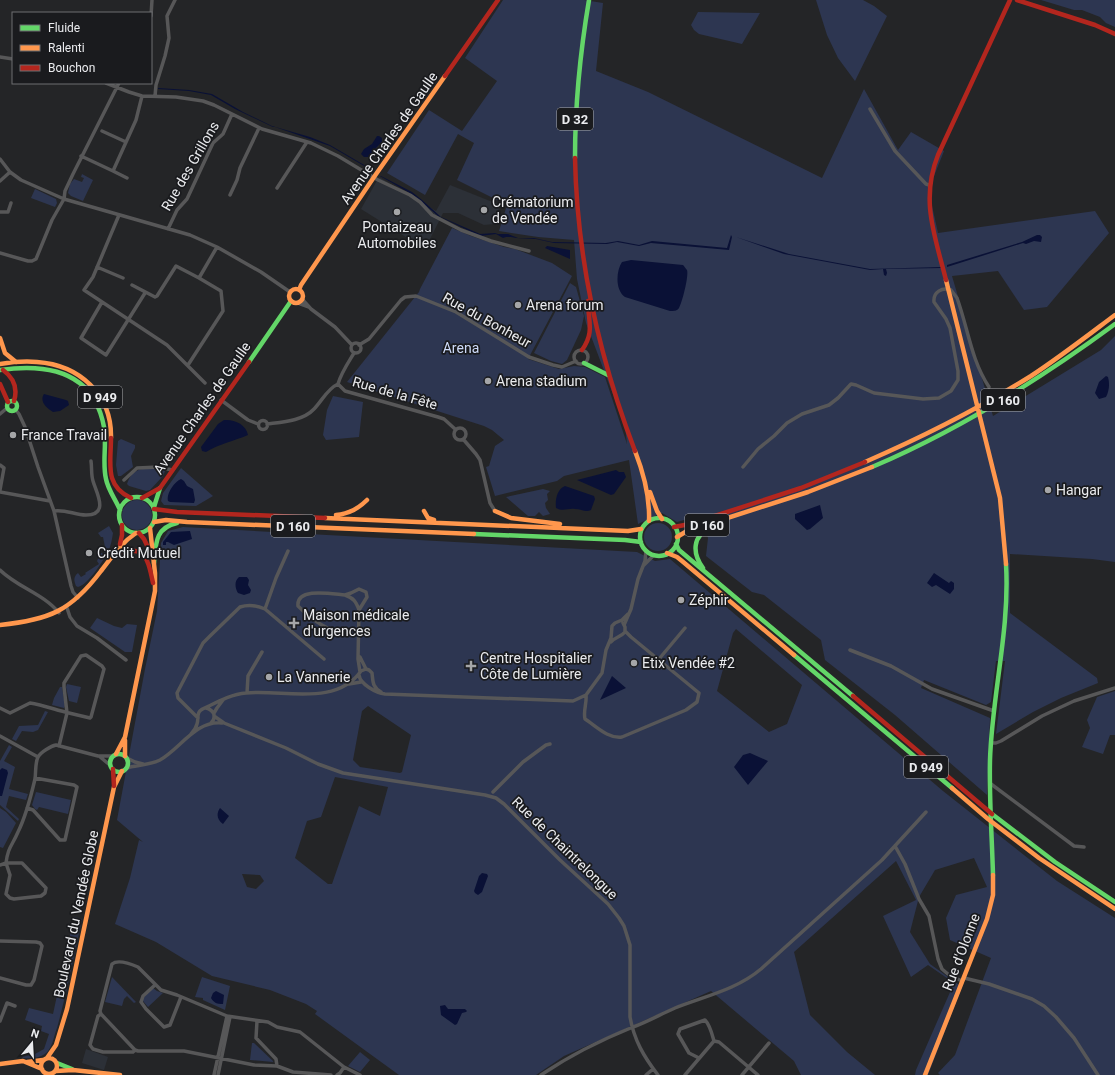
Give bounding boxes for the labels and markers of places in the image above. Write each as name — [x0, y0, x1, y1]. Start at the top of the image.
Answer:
place label: Crématorium de Vendée — [492, 194, 574, 226]
marker: Crématorium de Vendée — [479, 205, 489, 215]
marker: Pontaizeau Automobiles — [392, 207, 402, 217]
place label: Pontaizeau Automobiles — [358, 219, 436, 251]
place label: Arena forum — [526, 297, 604, 313]
marker: Arena forum — [513, 300, 523, 310]
place label: Arena stadium — [496, 373, 587, 389]
marker: Arena stadium — [483, 376, 493, 386]
place label: France Travail — [21, 427, 107, 443]
marker: France Travail — [8, 430, 18, 440]
place label: Hangar — [1056, 482, 1102, 498]
marker: Hangar — [1043, 485, 1053, 495]
place label: Crédit Mutuel — [97, 545, 181, 561]
marker: Crédit Mutuel — [84, 548, 94, 558]
place label: Zéphir — [689, 592, 729, 608]
marker: Zéphir — [676, 595, 686, 605]
place label: Maison médicale d'urgences — [303, 607, 409, 639]
marker: Maison médicale d'urgences — [288, 617, 300, 629]
place label: Centre Hospitalier Côte de Lumière — [480, 650, 592, 682]
place label: Etix Vendée #2 — [642, 655, 735, 671]
marker: Etix Vendée #2 — [629, 658, 639, 668]
marker: Centre Hospitalier Côte de Lumière — [465, 660, 477, 672]
place label: La Vannerie — [277, 669, 350, 685]
marker: La Vannerie — [264, 672, 274, 682]

